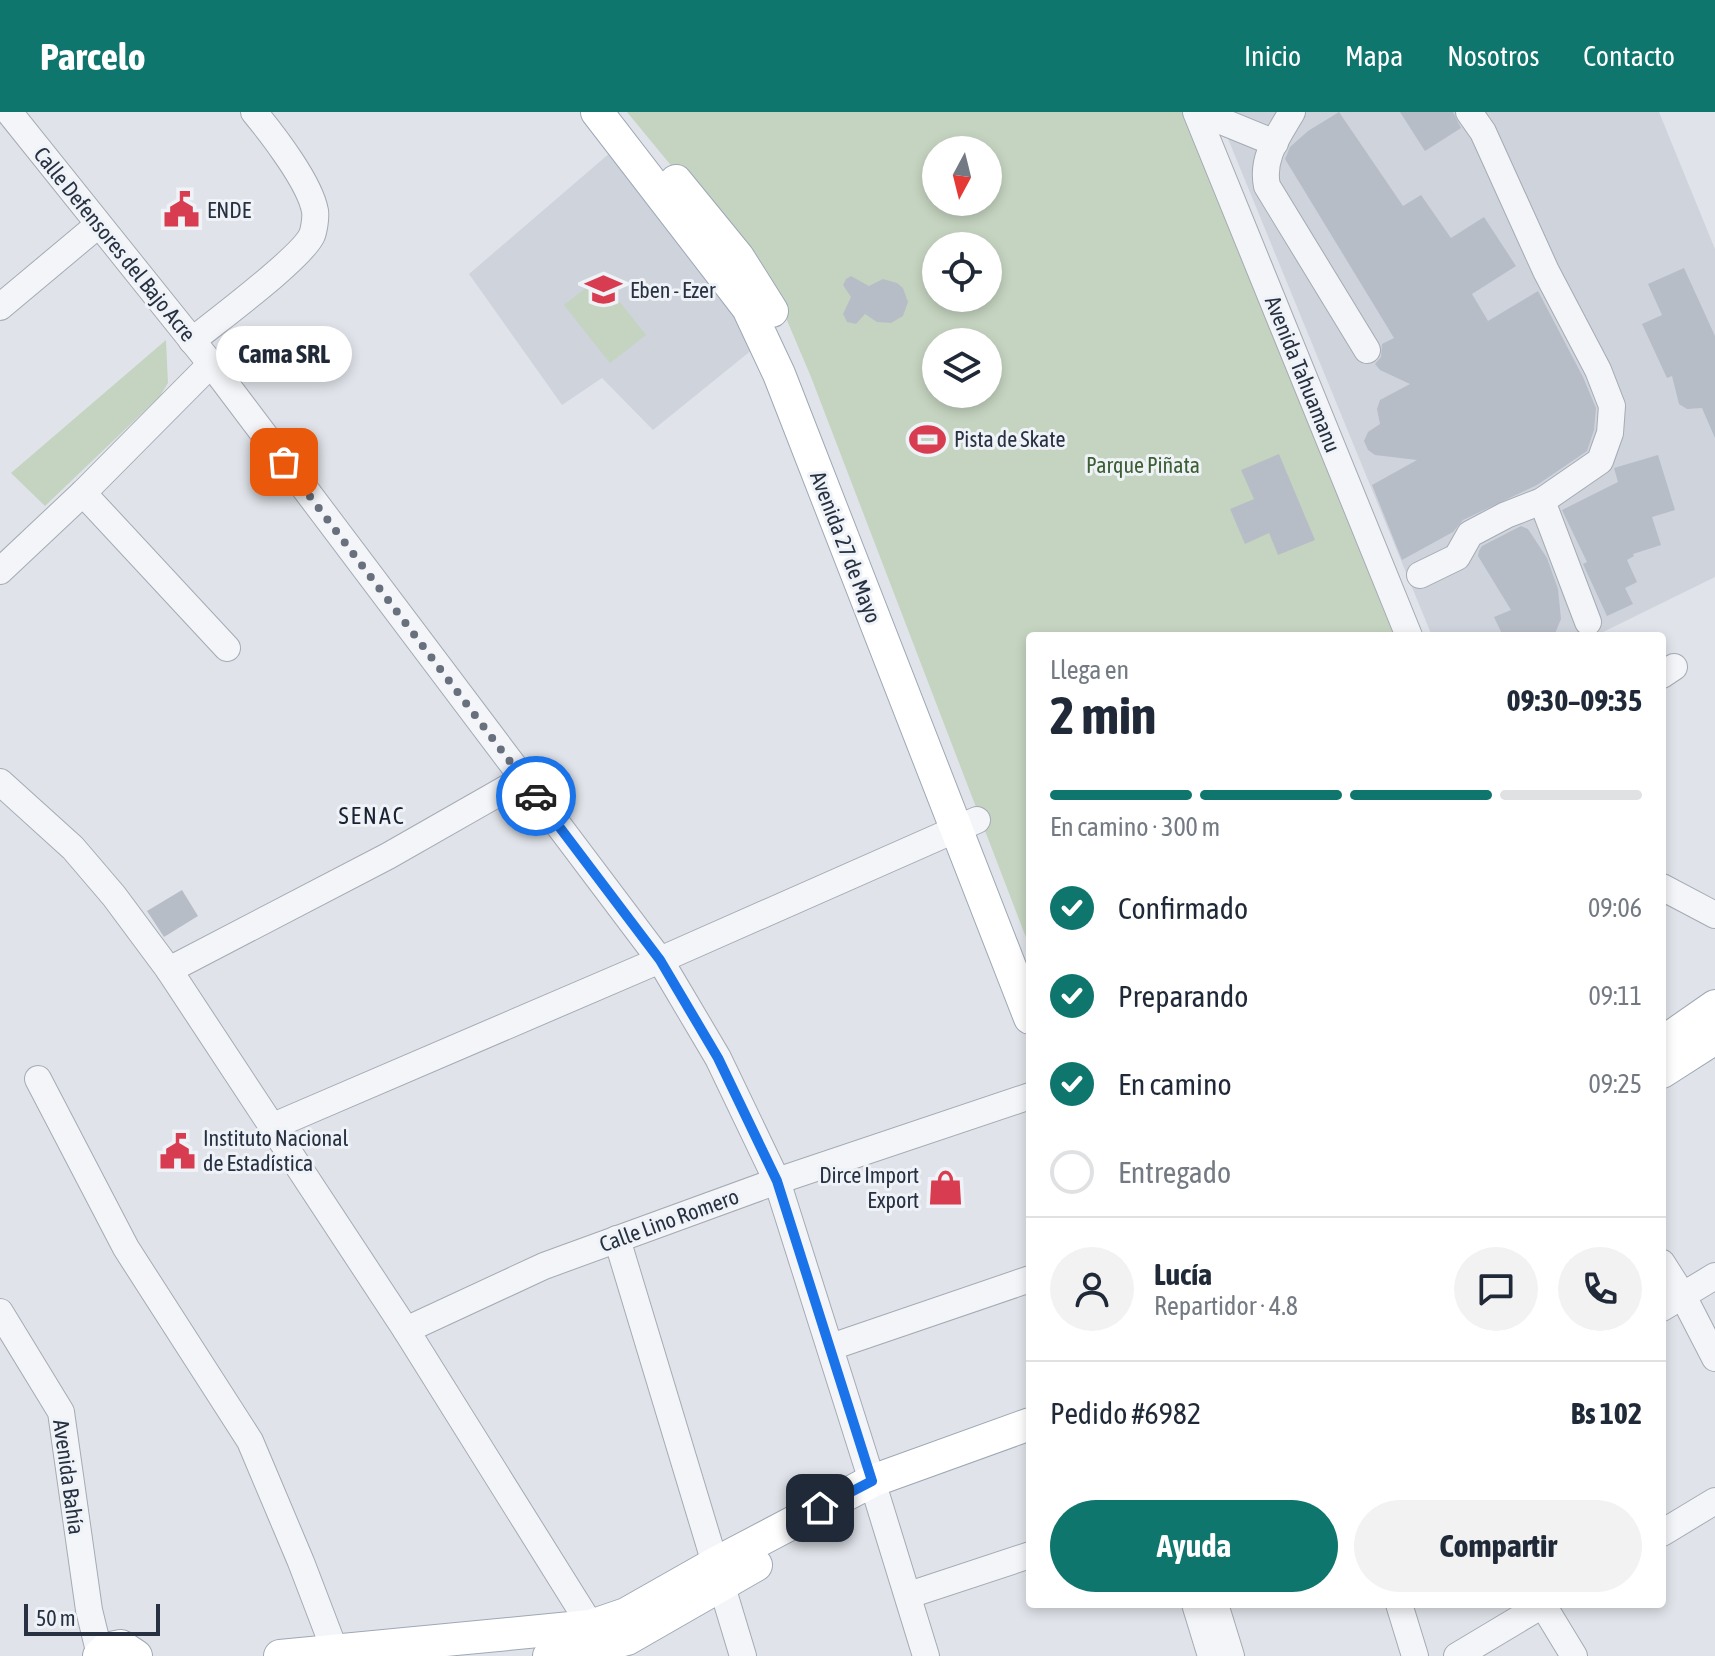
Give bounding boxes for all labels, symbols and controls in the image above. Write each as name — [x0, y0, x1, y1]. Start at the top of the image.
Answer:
text: Parcelo — [40, 35, 146, 78]
text: Inicio — [1244, 40, 1301, 72]
text: Mapa — [1345, 40, 1403, 72]
text: Nosotros — [1447, 40, 1539, 72]
text: Contacto — [1583, 40, 1675, 72]
north arrow — [922, 136, 1002, 216]
map controls — [922, 136, 1002, 408]
street label: Calle Defensores del Bajo Acre — [29, 142, 201, 346]
public building icon: ENDE — [162, 191, 200, 229]
place label: ENDE — [207, 197, 252, 223]
button: locate — [922, 232, 1002, 312]
school or university icon: Eben - Ezer — [585, 271, 623, 309]
place label: Eben - Ezer — [630, 277, 716, 303]
street label: Avenida Tahuamanu — [1260, 292, 1346, 456]
callout: Cama SRL — [216, 326, 352, 382]
button: layers — [922, 328, 1002, 408]
text: Cama SRL — [238, 339, 330, 369]
sports icon: Pista de Skate — [909, 420, 947, 458]
place label: Pista de Skate — [954, 426, 1065, 452]
pin — [250, 428, 318, 496]
icon: bag — [262, 440, 306, 484]
park label: Parque Piñata — [1086, 452, 1200, 478]
street label: Avenida 27 de Mayo — [805, 468, 887, 626]
text: Llega en — [1050, 655, 1129, 685]
text: 09:30–09:35 — [1507, 683, 1642, 717]
text: 2 min — [1050, 685, 1156, 745]
courier — [496, 756, 576, 836]
icon: car — [514, 774, 558, 818]
district label: SENAC — [338, 802, 406, 829]
text: En camino · 300 m — [1050, 812, 1220, 842]
icon: check — [1050, 886, 1094, 930]
text: Confirmado — [1118, 891, 1248, 925]
text: 09:06 — [1588, 893, 1642, 923]
icon: check — [1050, 974, 1094, 1018]
text: Preparando — [1118, 979, 1248, 1013]
text: 09:11 — [1588, 981, 1642, 1011]
icon: check — [1050, 1062, 1094, 1106]
text: En camino — [1118, 1067, 1232, 1101]
text: 09:25 — [1588, 1069, 1642, 1099]
place label: Instituto Nacional de Estadística — [203, 1125, 349, 1176]
public building icon: Instituto Nacional de Estadística — [158, 1132, 196, 1170]
text: Entregado — [1118, 1155, 1231, 1189]
place label: Dirce Import Export — [819, 1162, 919, 1213]
shop icon: Dirce Import Export — [926, 1169, 964, 1207]
street label: Calle Lino Romero — [596, 1183, 742, 1257]
button: person — [1050, 1247, 1134, 1331]
button: chat — [1454, 1247, 1538, 1331]
button: phone — [1558, 1247, 1642, 1331]
text: Lucía — [1154, 1257, 1212, 1291]
text: Repartidor · 4.8 — [1154, 1291, 1298, 1321]
text: Pedido #6982 — [1050, 1396, 1201, 1430]
text: Bs 102 — [1571, 1396, 1642, 1430]
street label: Avenida Bahía — [48, 1418, 90, 1536]
pin — [786, 1474, 854, 1542]
icon: home — [798, 1486, 842, 1530]
button: Ayuda — [1050, 1500, 1338, 1592]
button: Compartir — [1354, 1500, 1642, 1592]
scale bar — [24, 1600, 160, 1636]
text: 50 m — [36, 1605, 76, 1631]

